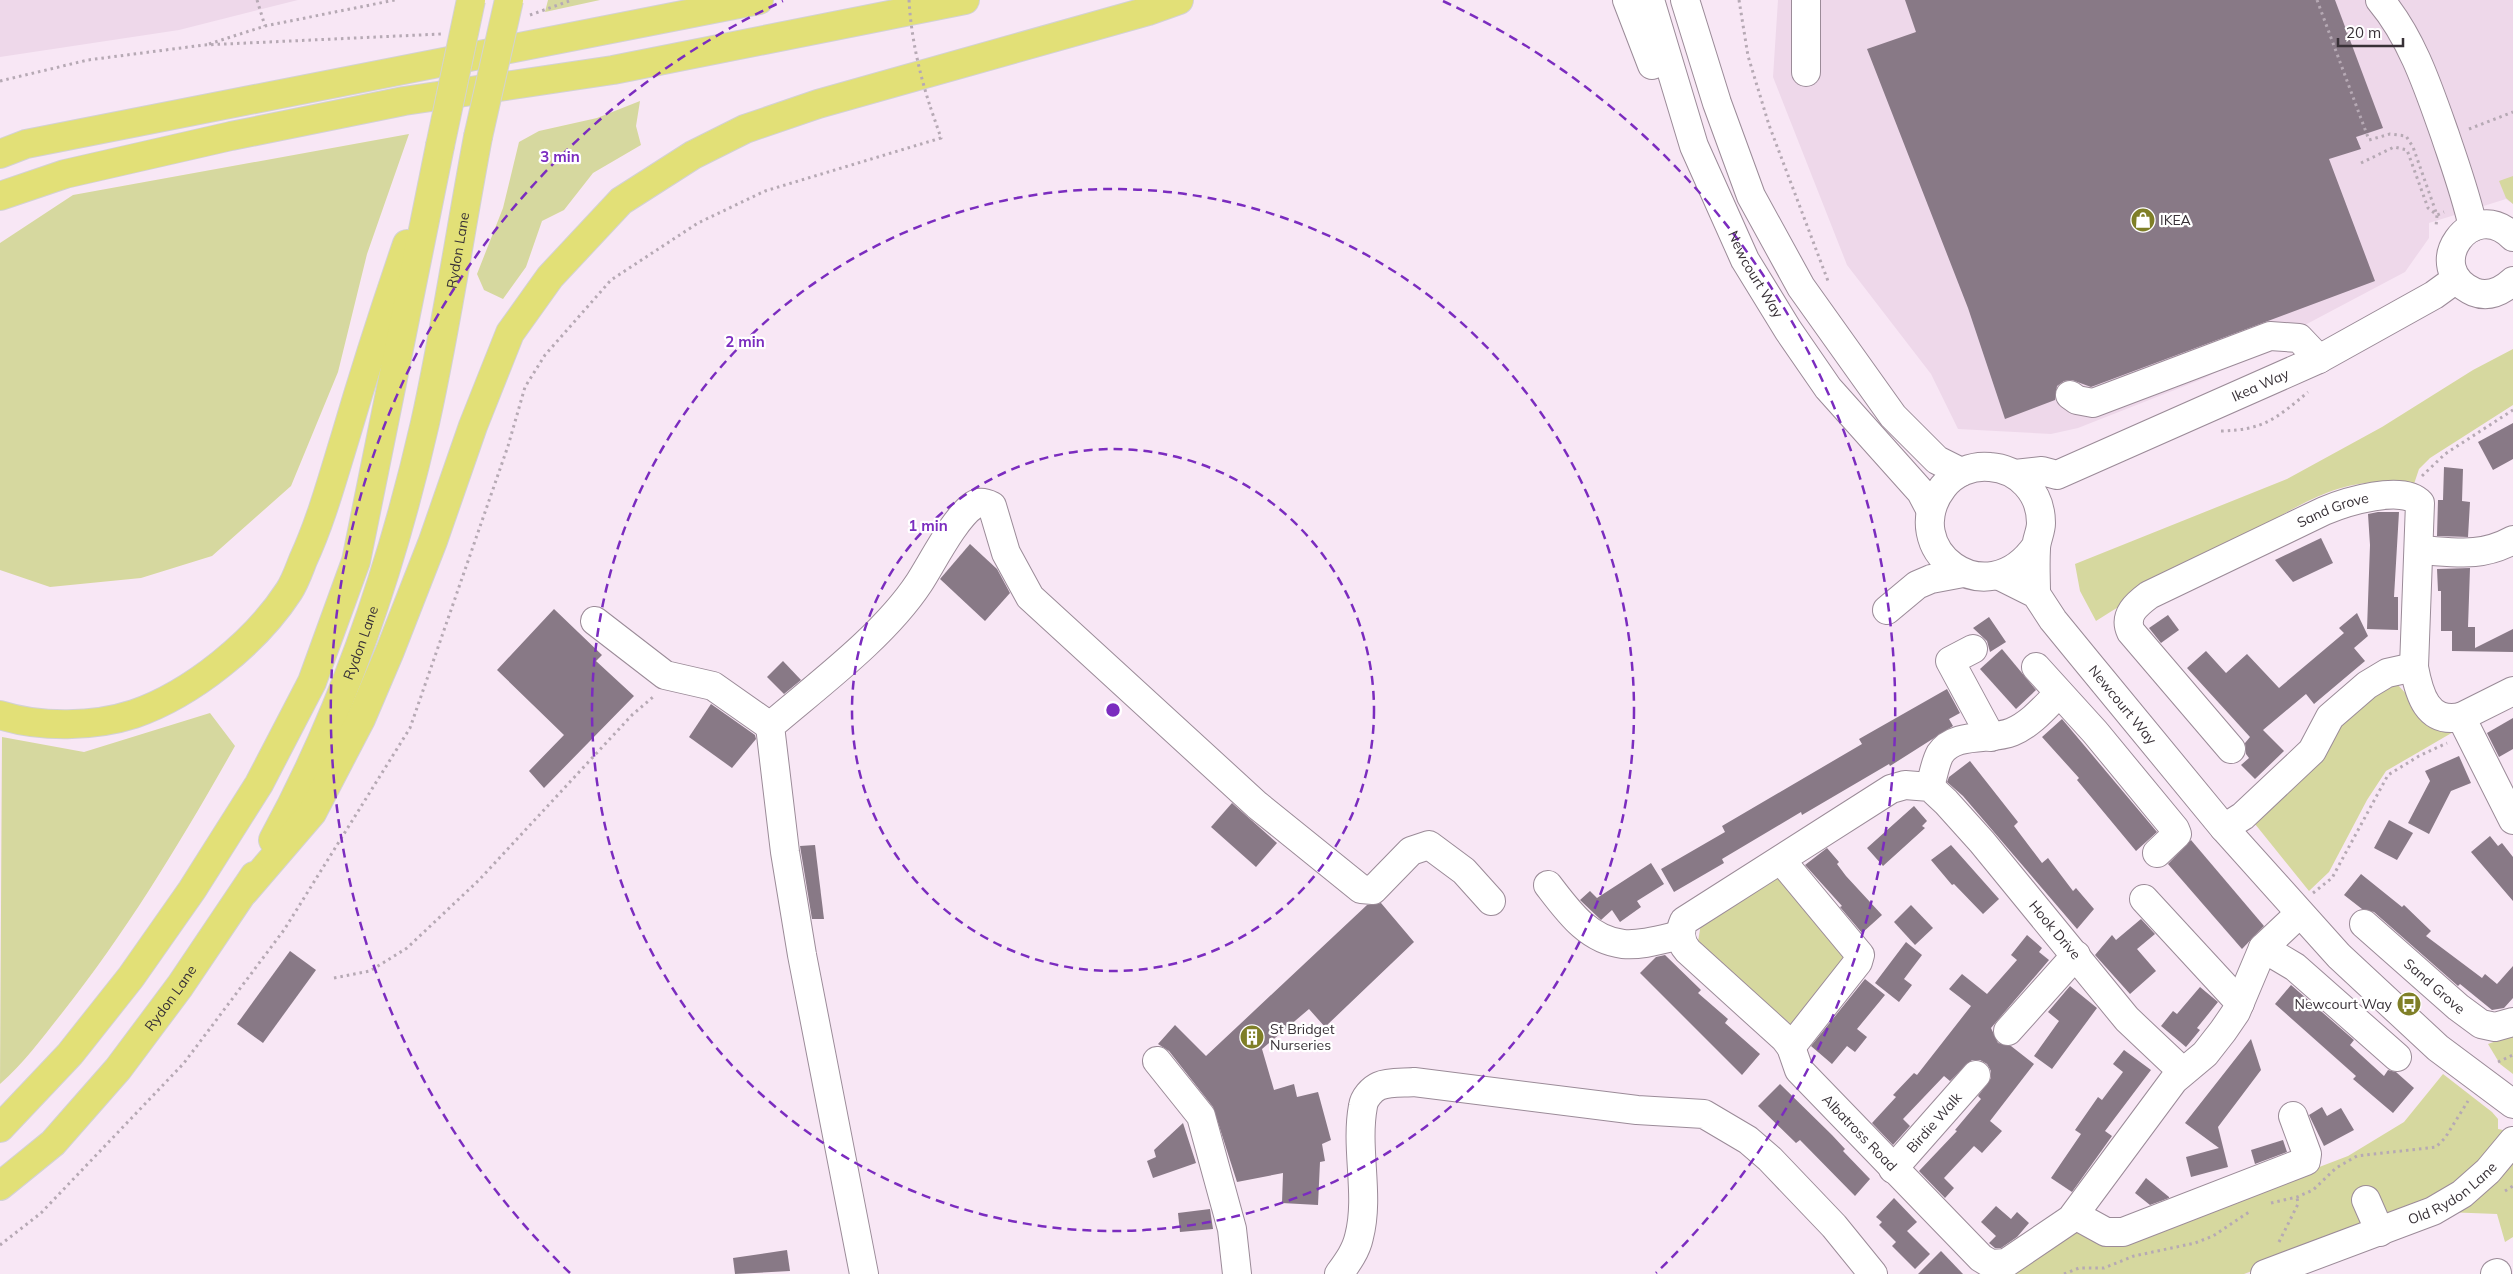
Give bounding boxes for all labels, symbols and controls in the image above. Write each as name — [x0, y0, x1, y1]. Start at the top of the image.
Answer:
scale bar — [2338, 15, 2403, 47]
text: 20 m — [2346, 23, 2381, 42]
text: 3 min — [540, 147, 580, 166]
shop icon: IKEA — [2130, 207, 2156, 233]
street label: Rydon Lane — [442, 211, 473, 290]
place label: IKEA — [2160, 211, 2192, 229]
street label: Newcourt Way — [1724, 228, 1788, 322]
text: 2 min — [725, 332, 765, 351]
street label: Ikea Way — [2229, 364, 2292, 406]
street label: Sand Grove — [2294, 489, 2370, 532]
text: 1 min — [908, 516, 948, 535]
street label: Rydon Lane — [339, 604, 382, 682]
street label: Newcourt Way — [2085, 661, 2161, 749]
centre of rings — [1104, 701, 1122, 719]
street label: Hook Drive — [2025, 897, 2085, 963]
street label: Sand Grove — [2400, 954, 2468, 1018]
street label: Rydon Lane — [141, 962, 200, 1035]
bus stop icon: Newcourt Way — [2396, 991, 2422, 1017]
place label: Newcourt Way — [2295, 995, 2393, 1013]
place label: St Bridget Nurseries — [1270, 1020, 1335, 1054]
building icon: St Bridget Nurseries — [1239, 1024, 1265, 1050]
street label: Birdie Walk — [1903, 1088, 1966, 1156]
street label: Albatross Road — [1818, 1090, 1901, 1175]
street label: Old Rydon Lane — [2405, 1158, 2501, 1229]

